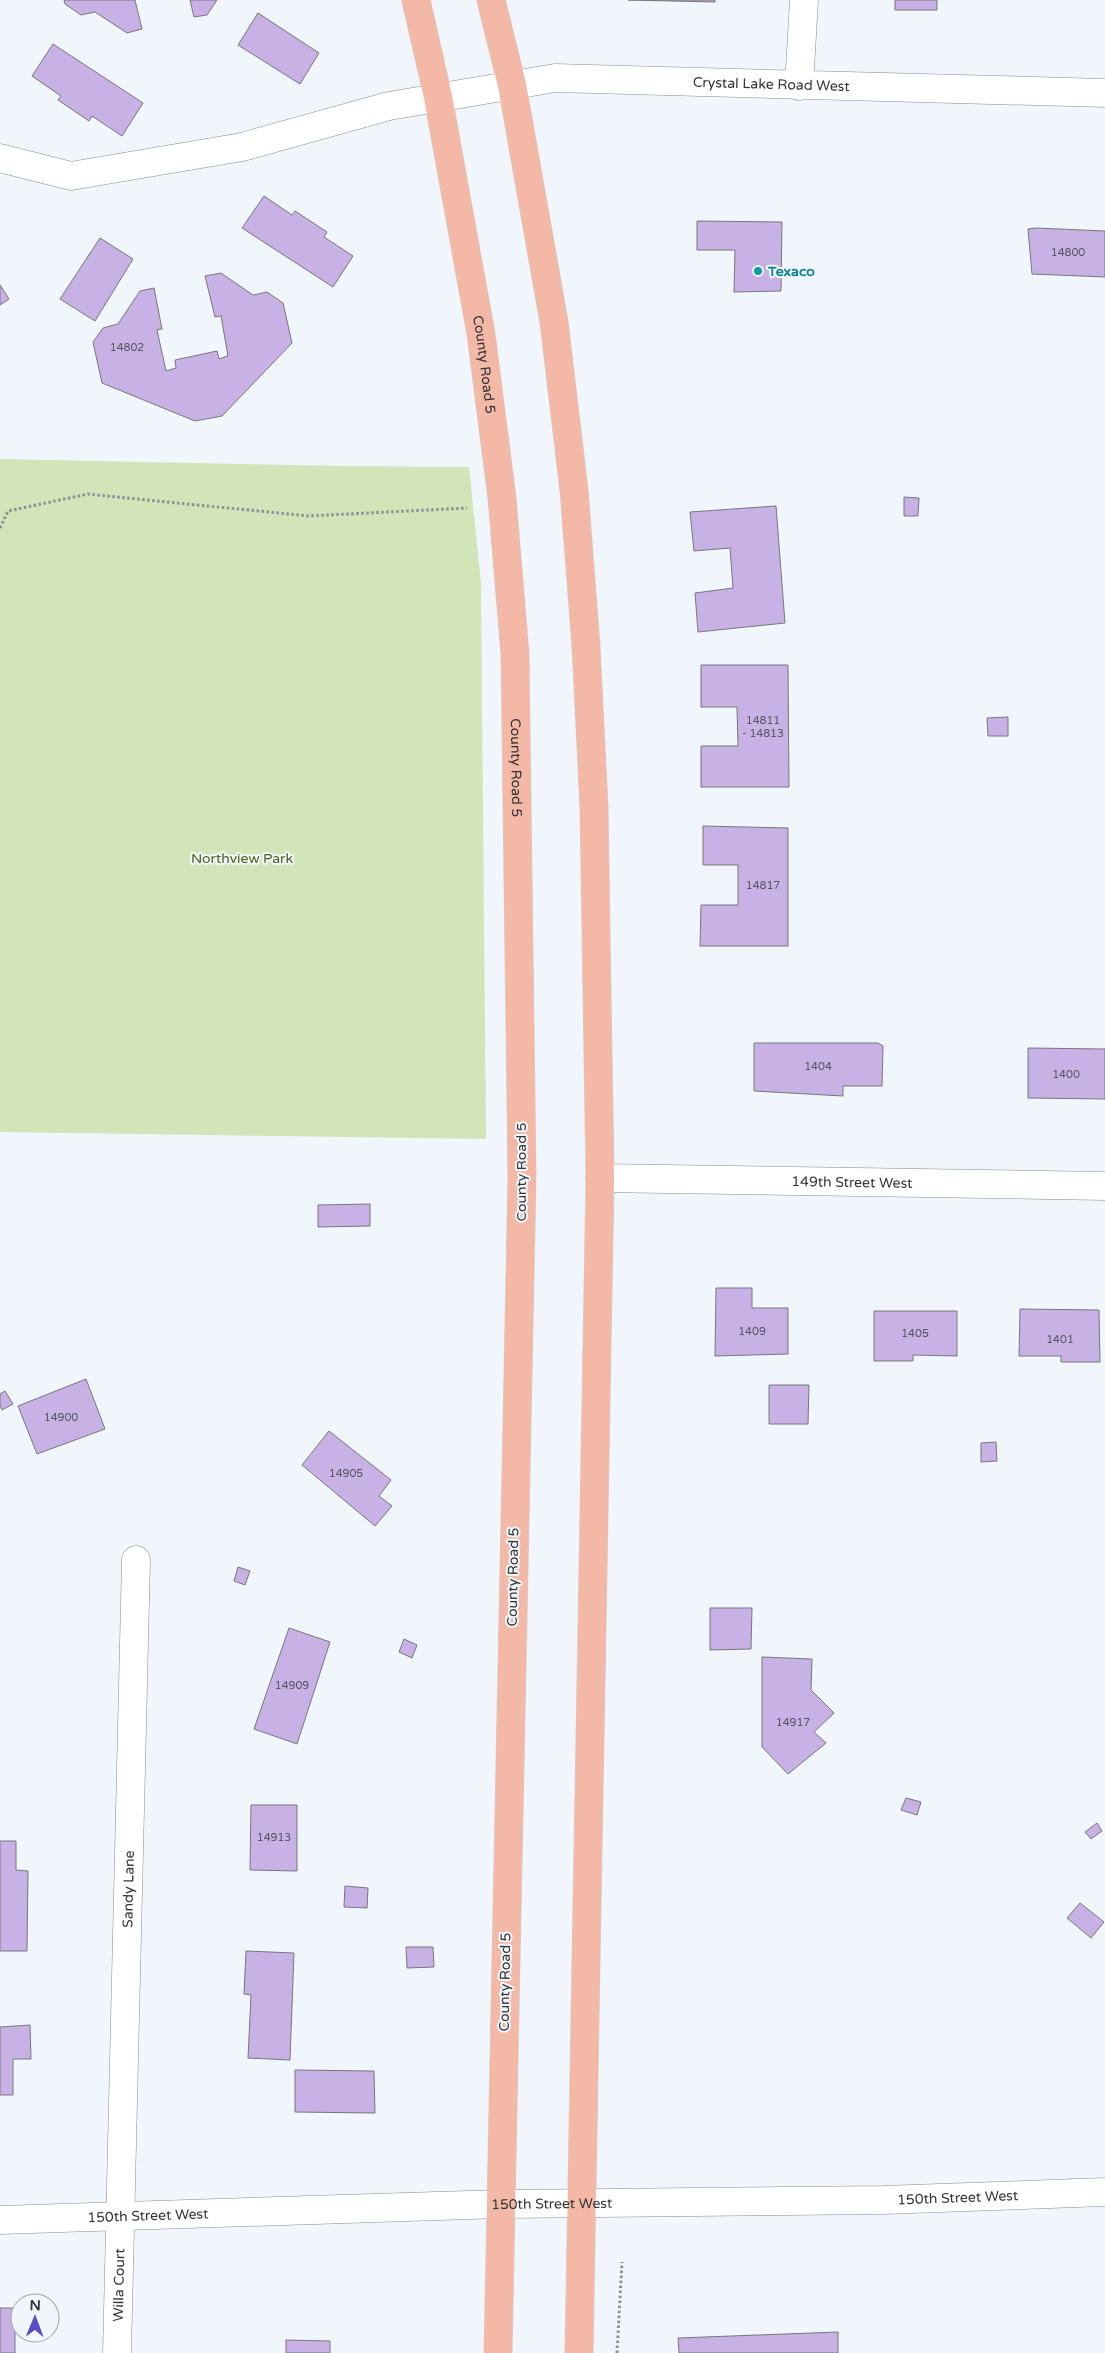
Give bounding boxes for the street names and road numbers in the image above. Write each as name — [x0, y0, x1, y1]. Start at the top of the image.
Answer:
street label: Crystal Lake Road West — [693, 73, 851, 95]
street label: County Road 5 — [469, 314, 500, 415]
street label: County Road 5 — [507, 718, 526, 817]
street label: County Road 5 — [513, 1123, 530, 1221]
street label: 149th Street West — [791, 1173, 913, 1191]
street label: County Road 5 — [504, 1527, 522, 1627]
street label: Sandy Lane — [119, 1850, 138, 1928]
street label: County Road 5 — [496, 1932, 514, 2032]
street label: 150th Street West — [897, 2187, 1019, 2208]
street label: 150th Street West — [491, 2194, 613, 2213]
street label: 150th Street West — [87, 2205, 209, 2226]
street label: Willa Court — [109, 2248, 128, 2322]

